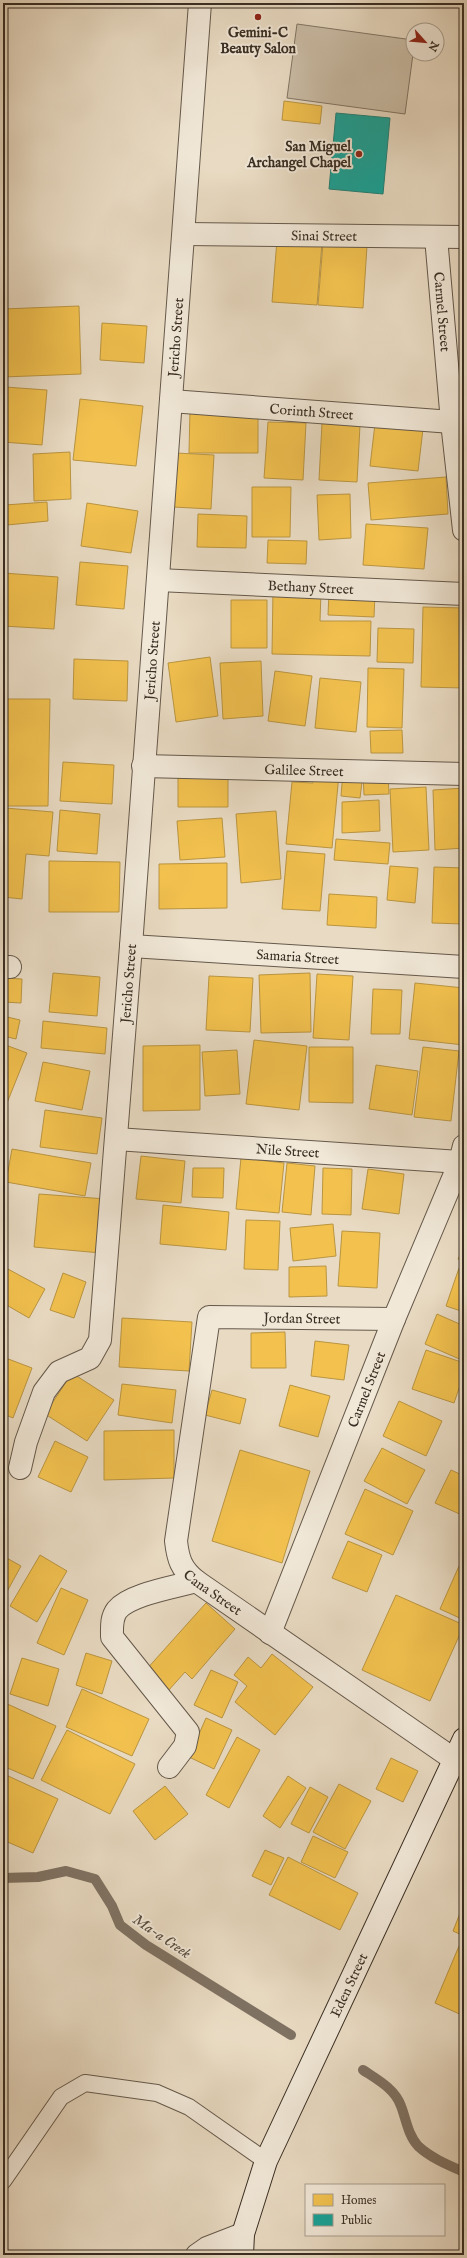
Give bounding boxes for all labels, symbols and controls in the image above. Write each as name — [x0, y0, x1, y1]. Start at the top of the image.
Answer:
marker: Gemini-C Beauty Salon — [253, 12, 263, 22]
north arrow — [405, 22, 445, 62]
place label: Gemini-C Beauty Salon — [220, 24, 296, 58]
text: N — [424, 38, 442, 54]
place label: San Miguel Archangel Chapel — [246, 138, 352, 172]
marker: San Miguel Archangel Chapel — [354, 149, 364, 159]
street label: Sinai Street — [291, 227, 357, 246]
street label: Carmel Street — [429, 271, 454, 353]
street label: Jericho Street — [165, 297, 188, 380]
street label: Corinth Street — [269, 400, 354, 425]
street label: Bethany Street — [267, 577, 354, 599]
street label: Jericho Street — [141, 620, 165, 703]
street label: Galilee Street — [264, 761, 344, 781]
street label: Jericho Street — [117, 943, 141, 1026]
street label: Samaria Street — [256, 946, 340, 969]
street label: Nile Street — [255, 1140, 320, 1163]
street label: Jordan Street — [261, 1309, 341, 1329]
street label: Carmel Street — [344, 1349, 390, 1430]
street label: Cana Street — [179, 1566, 245, 1620]
water label: Ma-a Creek — [129, 1910, 195, 1963]
street label: Eden Street — [327, 1950, 372, 2020]
legend — [305, 2184, 445, 2236]
text: Homes — [341, 2193, 377, 2208]
text: Public — [341, 2213, 372, 2228]

